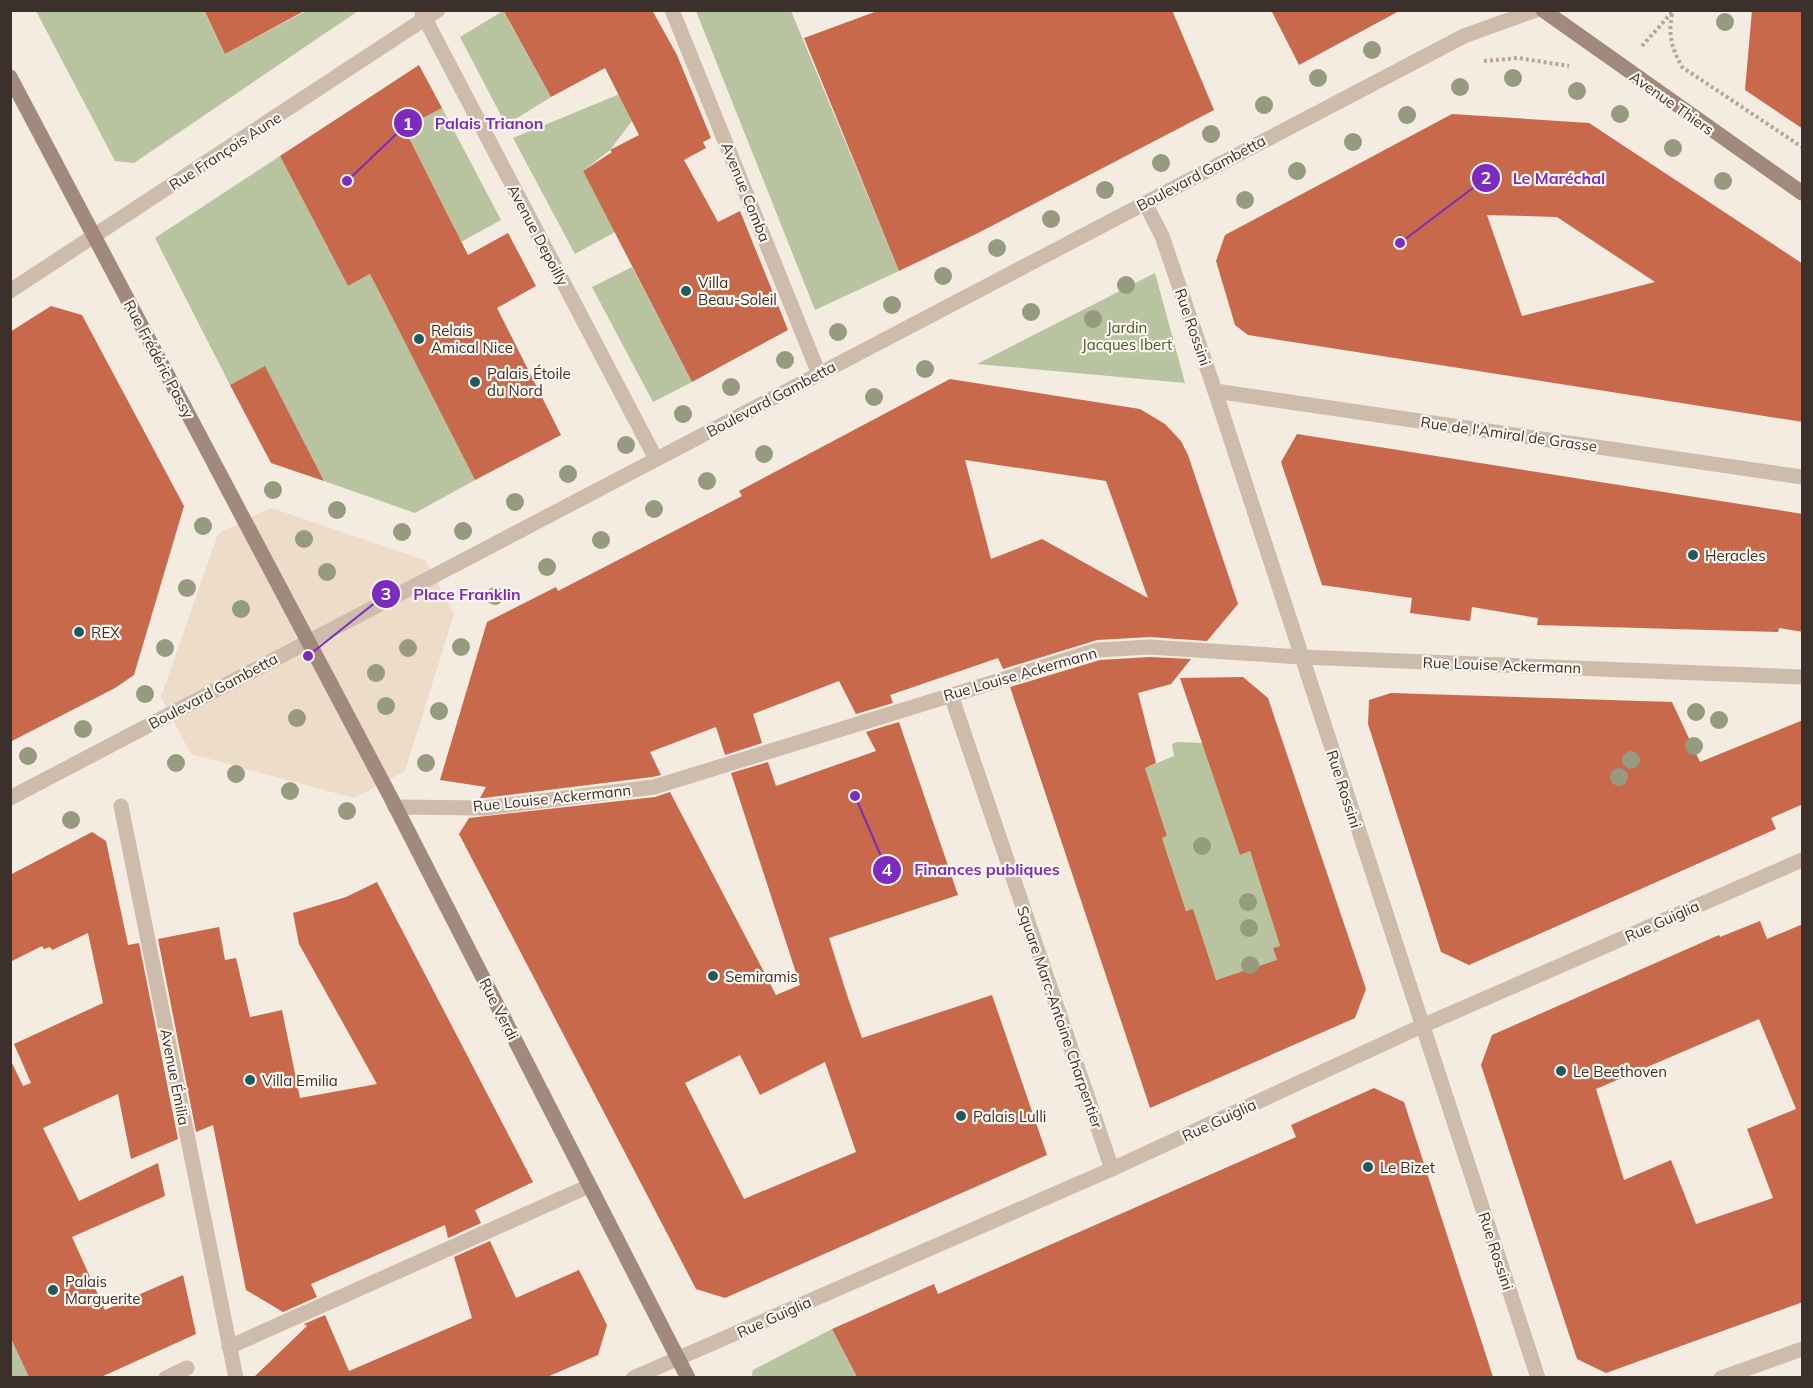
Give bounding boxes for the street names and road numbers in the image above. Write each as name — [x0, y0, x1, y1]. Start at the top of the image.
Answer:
street label: Avenue Thiers — [1626, 67, 1718, 139]
street label: Rue François Aune — [165, 108, 285, 194]
street label: Boulevard Gambetta — [1133, 131, 1269, 215]
street label: Avenue Comba — [717, 139, 775, 245]
street label: Avenue Depoilly — [503, 181, 573, 289]
street label: Rue Rossini — [1171, 286, 1215, 368]
street label: Rue Frédéric Passy — [120, 296, 198, 422]
street label: Boulevard Gambetta — [703, 357, 839, 441]
street label: Rue de l'Amiral de Grasse — [1419, 412, 1599, 456]
street label: Rue Louise Ackermann — [941, 643, 1099, 705]
street label: Boulevard Gambetta — [145, 649, 281, 733]
street label: Rue Louise Ackermann — [1422, 653, 1582, 677]
street label: Rue Rossini — [1322, 748, 1366, 830]
street label: Rue Louise Ackermann — [472, 780, 632, 816]
street label: Rue Guiglia — [1622, 896, 1702, 946]
street label: Square Marc-Antoine Charpentier — [1013, 903, 1107, 1131]
street label: Rue Verdi — [475, 975, 523, 1043]
street label: Avenue Émilia — [156, 1027, 194, 1127]
street label: Rue Guiglia — [1179, 1095, 1259, 1145]
street label: Rue Rossini — [1474, 1210, 1518, 1292]
street label: Rue Guiglia — [734, 1292, 814, 1342]

